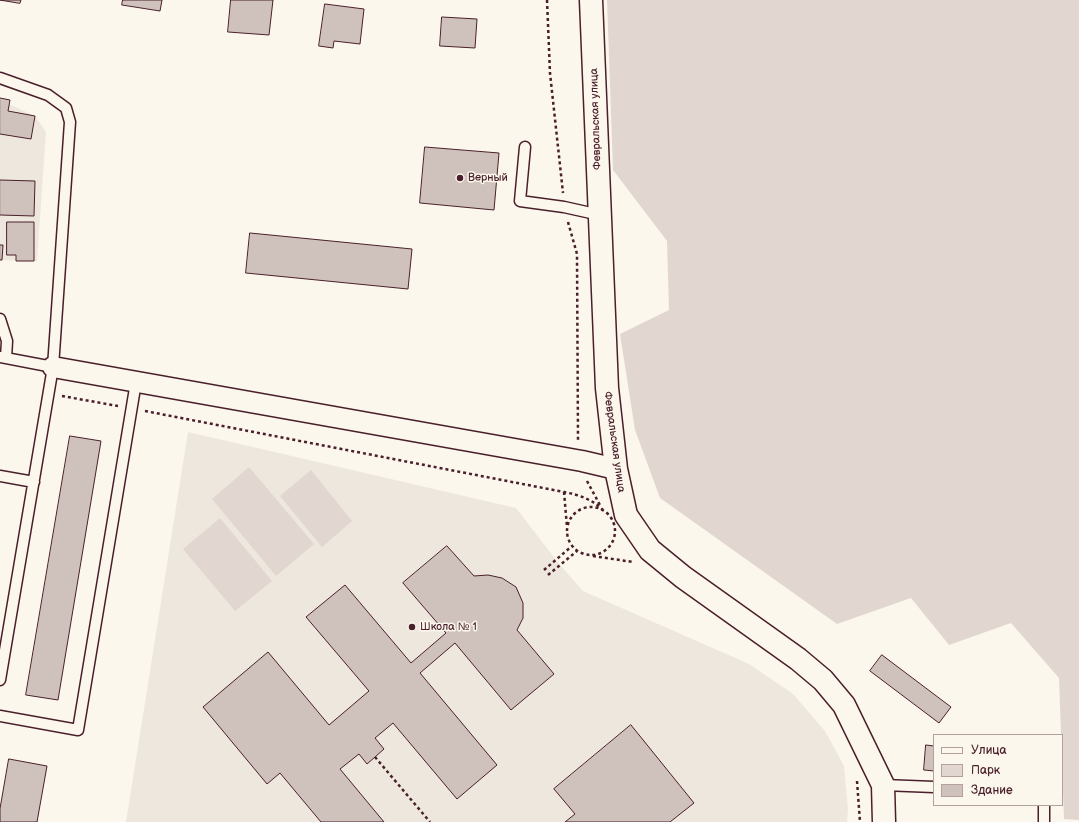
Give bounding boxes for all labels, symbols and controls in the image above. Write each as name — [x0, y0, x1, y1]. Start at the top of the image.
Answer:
street label: Февральская улица — [588, 68, 604, 170]
place label: Верный — [468, 171, 508, 185]
marker: Верный — [455, 173, 465, 183]
street label: Февральская улица — [600, 391, 628, 493]
place label: Школа № 1 — [420, 620, 477, 634]
marker: Школа № 1 — [407, 622, 417, 632]
legend — [933, 734, 1063, 806]
text: Улица — [971, 743, 1007, 758]
text: Парк — [971, 763, 1000, 778]
text: Здание — [971, 783, 1013, 798]

